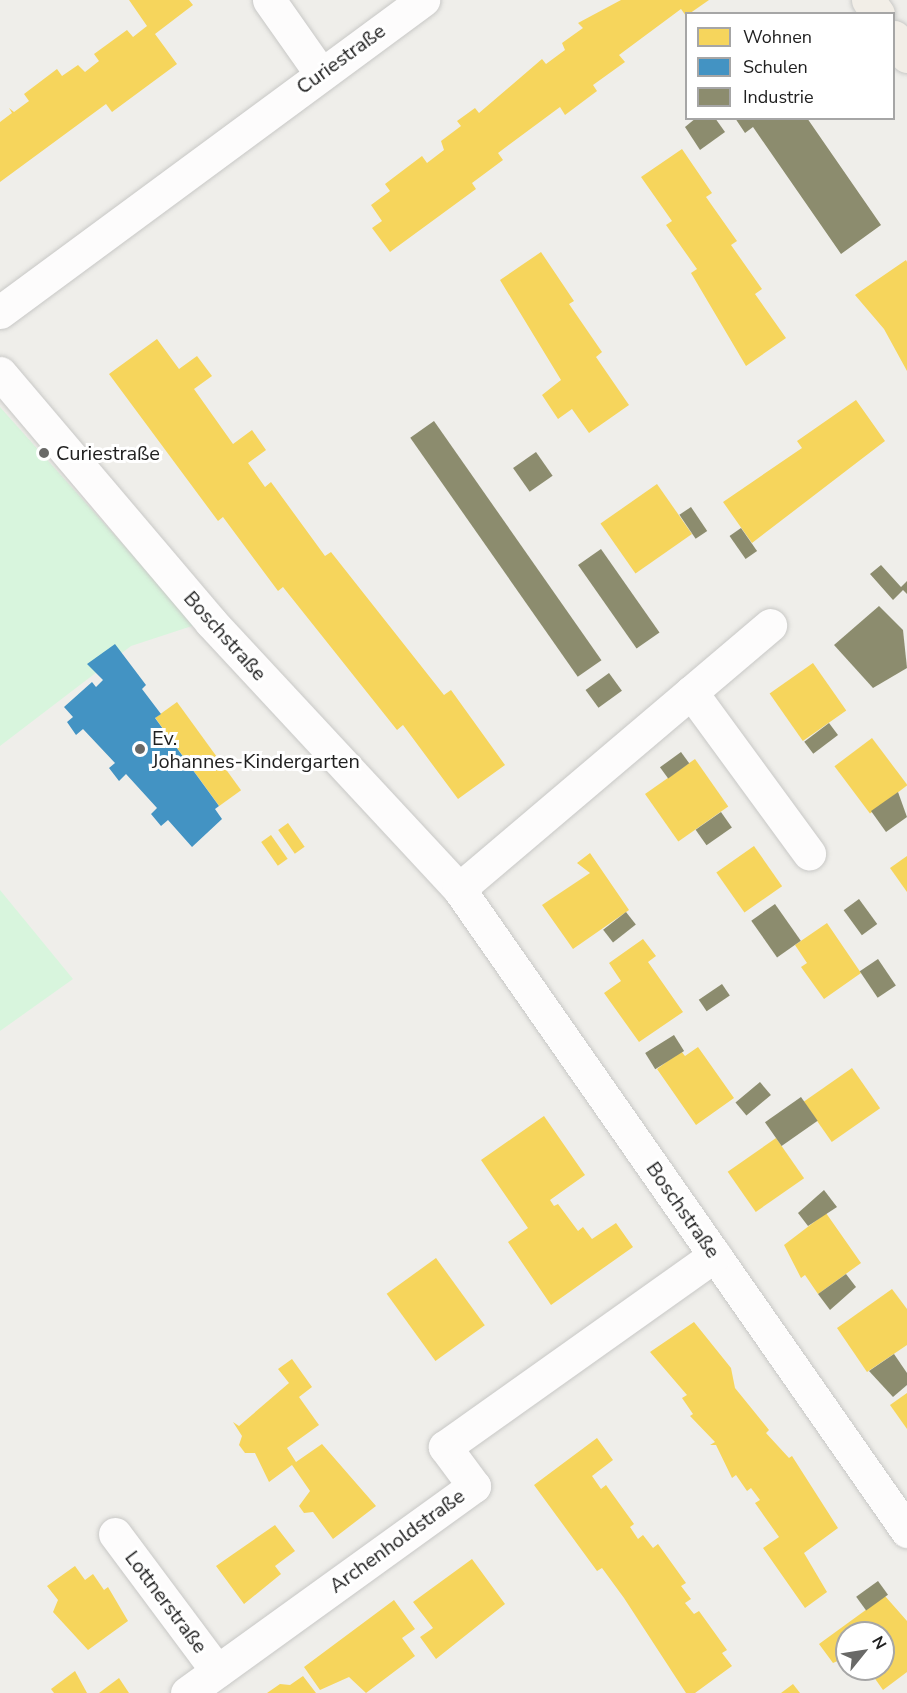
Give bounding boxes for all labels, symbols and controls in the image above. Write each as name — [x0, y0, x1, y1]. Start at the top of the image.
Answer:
legend — [685, 12, 895, 120]
street label: Curiestraße — [292, 19, 390, 99]
text: Wohnen — [743, 25, 812, 49]
text: Schulen — [743, 55, 808, 79]
text: Industrie — [743, 85, 814, 109]
place label: Curiestraße — [56, 441, 160, 465]
marker: Curiestraße — [37, 446, 51, 460]
street label: Boschstraße — [179, 586, 271, 686]
place label: Ev. Johannes-Kindergarten — [152, 726, 360, 773]
marker: Ev. Johannes-Kindergarten — [133, 742, 147, 756]
street label: Boschstraße — [641, 1157, 725, 1263]
street label: Archenholdstraße — [325, 1484, 469, 1598]
street label: Lottnerstraße — [120, 1546, 212, 1658]
north arrow — [835, 1621, 895, 1681]
text: N — [866, 1632, 891, 1654]

